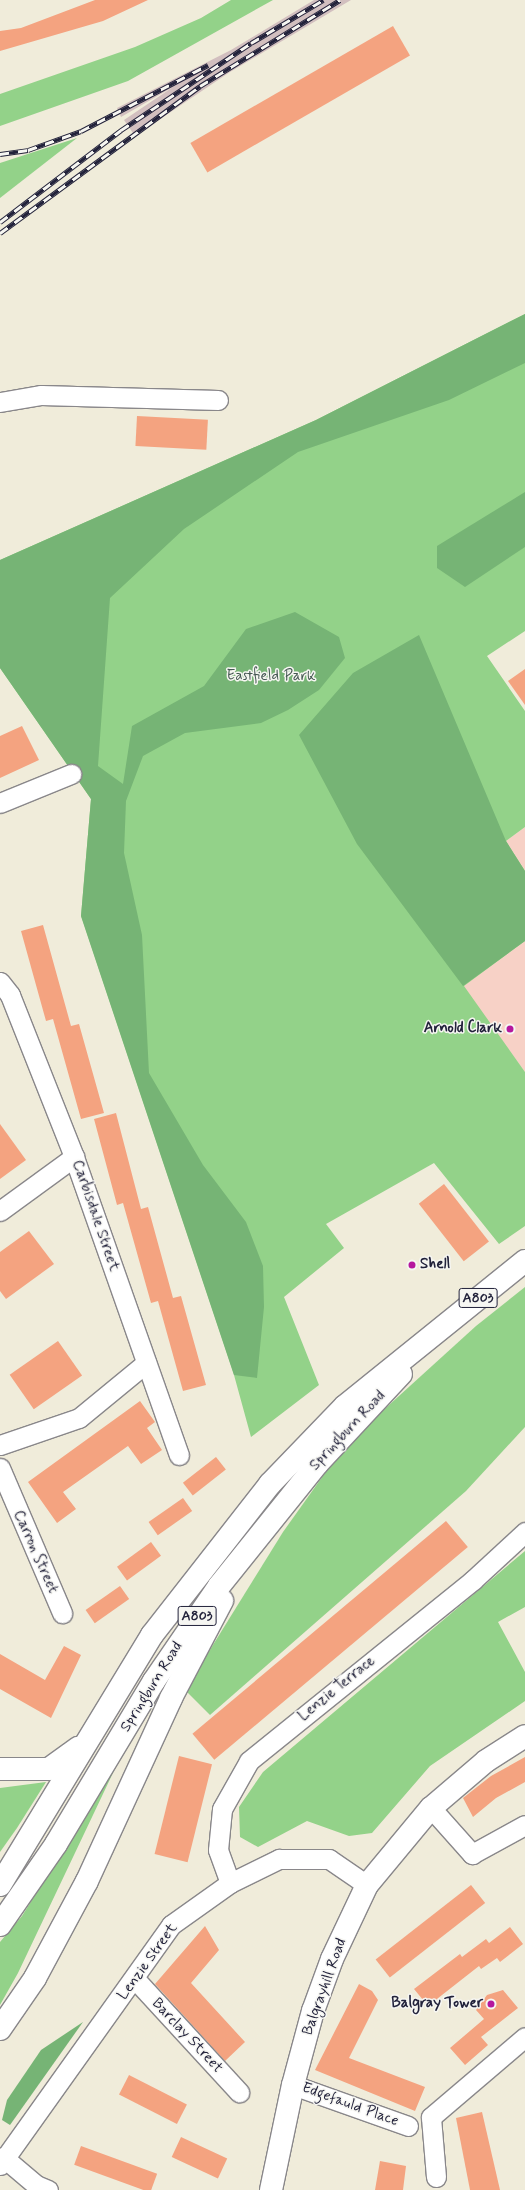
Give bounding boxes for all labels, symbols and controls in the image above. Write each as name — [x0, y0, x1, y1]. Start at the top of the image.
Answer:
park label: Eastfield Park — [228, 668, 314, 686]
place label: Arnold Clark — [422, 1020, 502, 1038]
marker: Arnold Clark — [505, 1024, 515, 1034]
street label: Carbisdale Street — [67, 1158, 123, 1274]
place label: Shell — [420, 1256, 450, 1274]
marker: Shell — [407, 1260, 417, 1270]
road number: A803 — [458, 1286, 498, 1310]
street label: Springburn Road — [307, 1388, 389, 1474]
street label: Carron Street — [8, 1507, 62, 1597]
road number: A803 — [177, 1604, 217, 1628]
street label: Springburn Road — [117, 1639, 187, 1735]
street label: Lenzie Terrace — [295, 1652, 379, 1726]
street label: Lenzie Street — [114, 1920, 182, 2004]
street label: Balgrayhill Road — [299, 1936, 351, 2038]
street label: Barclay Street — [148, 1995, 226, 2077]
place label: Balgray Tower — [392, 1995, 483, 2013]
marker: Balgray Tower — [486, 1999, 496, 2009]
street label: Edgefauld Place — [300, 2080, 400, 2130]

